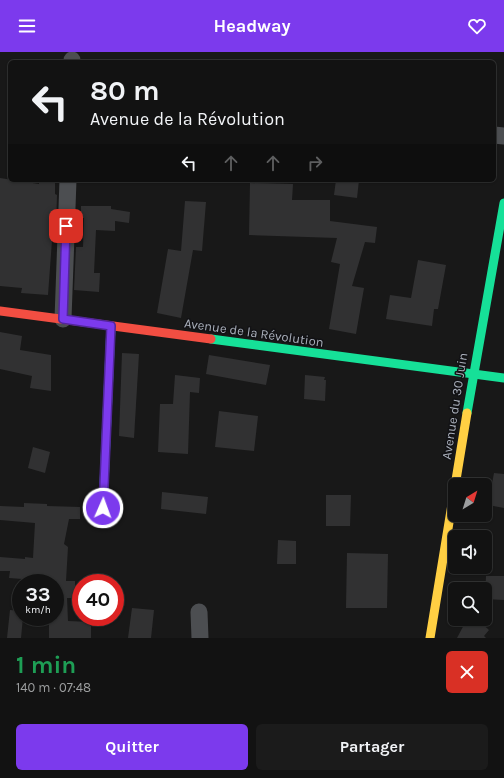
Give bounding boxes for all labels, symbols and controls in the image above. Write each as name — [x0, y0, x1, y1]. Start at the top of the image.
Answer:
icon: menu — [16, 15, 38, 37]
text: Headway — [213, 15, 291, 37]
icon: heart — [466, 15, 488, 37]
text: 80 m — [90, 74, 159, 107]
icon: left — [24, 76, 76, 128]
text: Avenue de la Révolution — [90, 108, 285, 130]
icon: left — [178, 152, 200, 174]
icon: ahead — [220, 152, 242, 174]
icon: ahead — [262, 152, 284, 174]
icon: right — [304, 152, 326, 174]
pin — [49, 209, 83, 243]
icon: arrive — [55, 215, 77, 237]
street label: Avenue de la Révolution — [183, 315, 325, 350]
street label: Avenue du 30 Juin — [439, 352, 470, 461]
north arrow — [448, 478, 492, 522]
map controls — [448, 478, 492, 626]
position arrow — [82, 487, 124, 529]
button: sound — [448, 530, 492, 574]
speed limit sign: 40 — [72, 574, 124, 626]
button: search — [448, 582, 492, 626]
text: 33 — [26, 583, 50, 606]
text: km/h — [25, 604, 51, 616]
text: 1 min — [16, 651, 76, 679]
button: close — [446, 651, 488, 693]
text: 140 m · 07:48 — [16, 680, 91, 695]
button: Quitter — [16, 724, 248, 770]
button: Partager — [256, 724, 488, 770]

